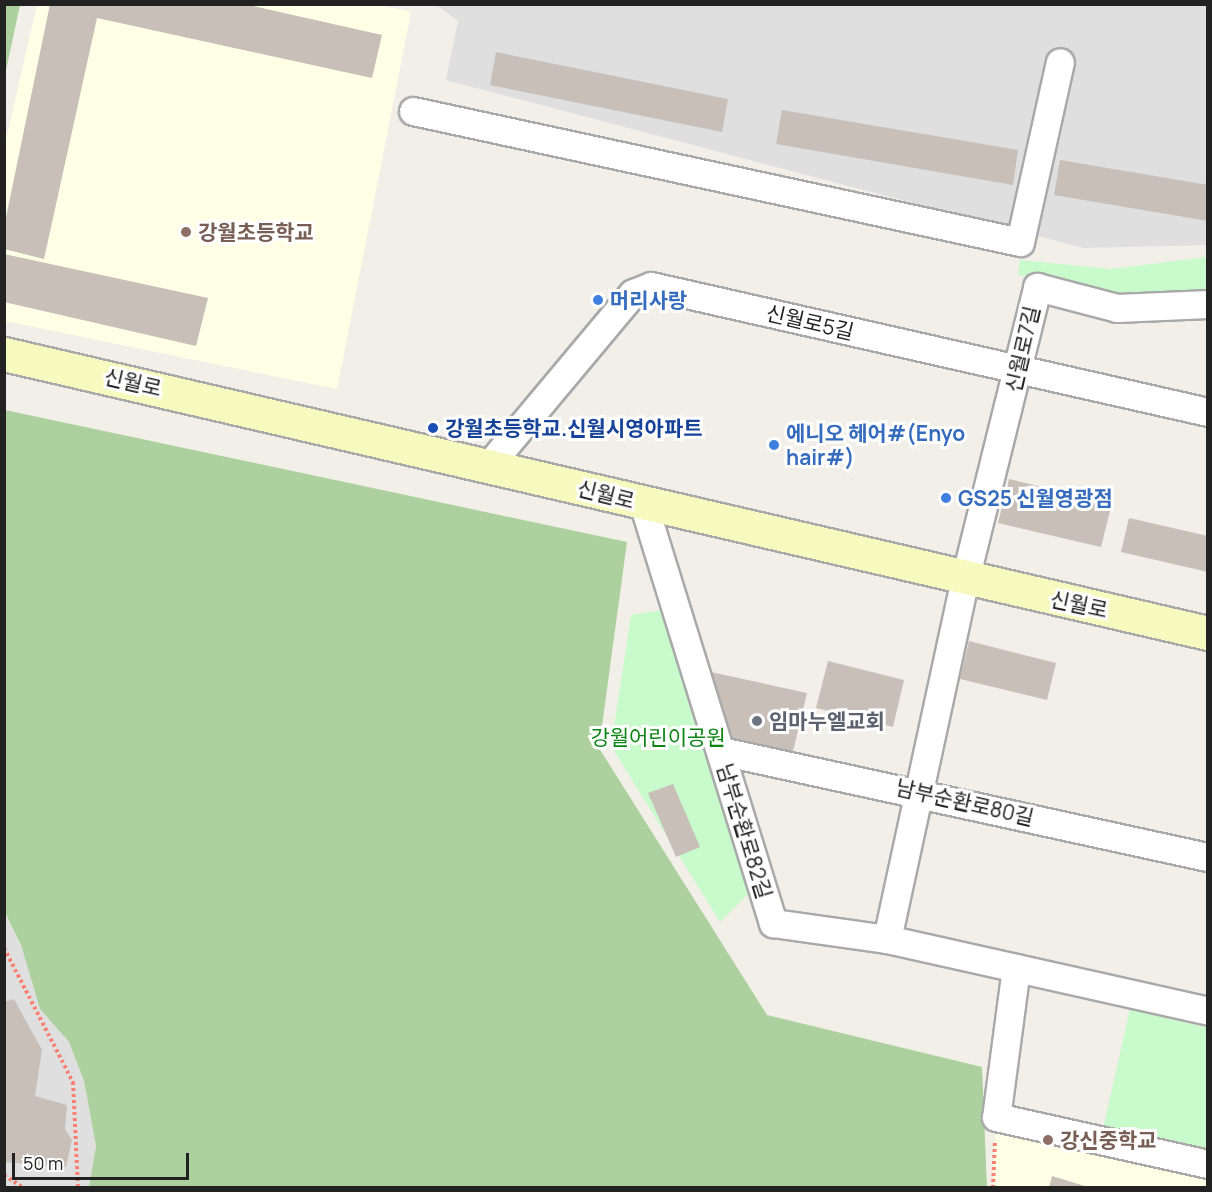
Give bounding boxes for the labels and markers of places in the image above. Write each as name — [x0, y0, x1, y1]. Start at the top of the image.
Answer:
place label: 강월초등학교 — [198, 219, 314, 245]
marker: 강월초등학교 — [179, 225, 193, 239]
place label: 머리사랑 — [610, 287, 687, 313]
marker: 머리사랑 — [591, 293, 605, 307]
place label: 강월초등학교.신월시영아파트 — [445, 415, 703, 441]
place label: 에니오 헤어#(Enyo hair#) — [786, 420, 965, 470]
marker: 강월초등학교.신월시영아파트 — [426, 421, 440, 435]
marker: 에니오 헤어#(Enyo hair#) — [767, 438, 781, 452]
place label: GS25 신월영광점 — [958, 485, 1113, 511]
marker: GS25 신월영광점 — [939, 491, 953, 505]
place label: 임마누엘교회 — [769, 708, 885, 734]
marker: 임마누엘교회 — [750, 714, 764, 728]
place label: 강신중학교 — [1060, 1127, 1157, 1153]
marker: 강신중학교 — [1041, 1133, 1055, 1147]

